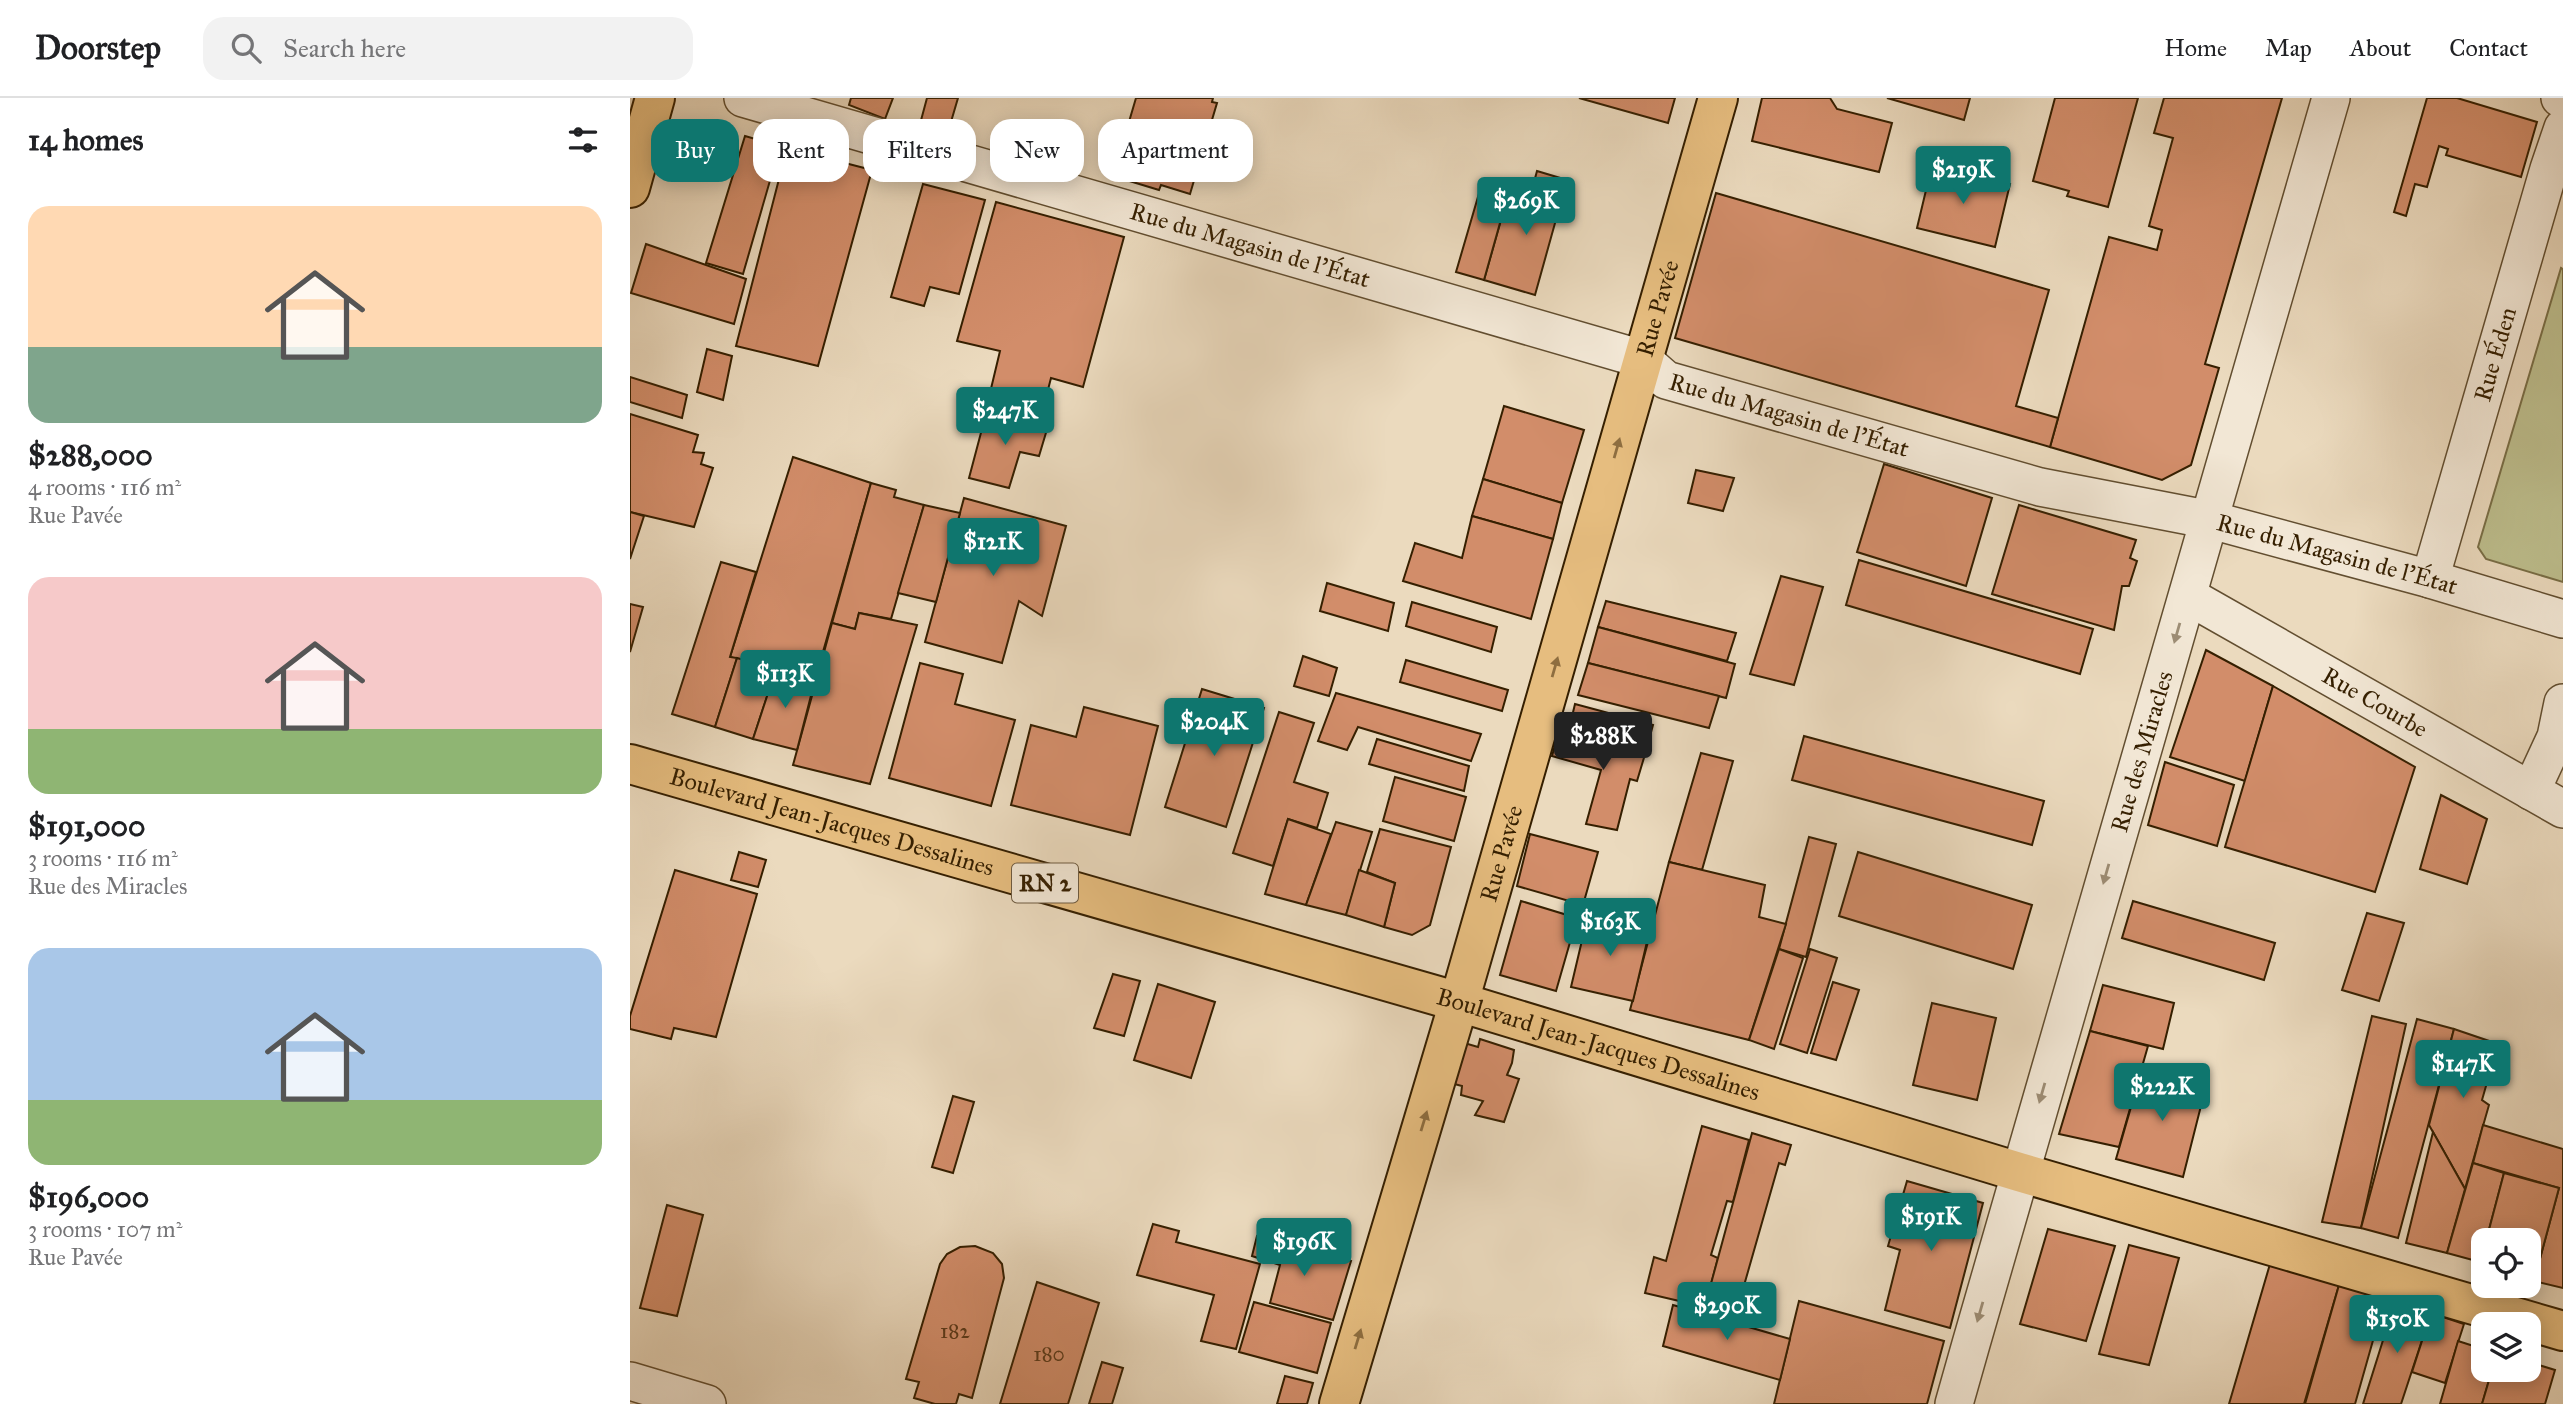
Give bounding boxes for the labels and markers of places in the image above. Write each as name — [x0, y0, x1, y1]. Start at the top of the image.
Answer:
pin: $219K — [1914, 146, 2012, 206]
pin: $269K — [1477, 178, 1575, 237]
pin: $247K — [956, 388, 1054, 447]
pin: $121K — [944, 518, 1042, 578]
pin: $113K — [736, 650, 834, 710]
pin: $204K — [1165, 698, 1263, 758]
pin: $288K — [1554, 712, 1652, 772]
pin: $163K — [1561, 898, 1659, 958]
pin: $147K — [2414, 1040, 2512, 1100]
pin: $222K — [2113, 1063, 2211, 1123]
pin: $191K — [1882, 1194, 1980, 1253]
pin: $196K — [1255, 1218, 1353, 1278]
pin: $290K — [1678, 1282, 1776, 1342]
pin: $150K — [2348, 1296, 2446, 1355]

